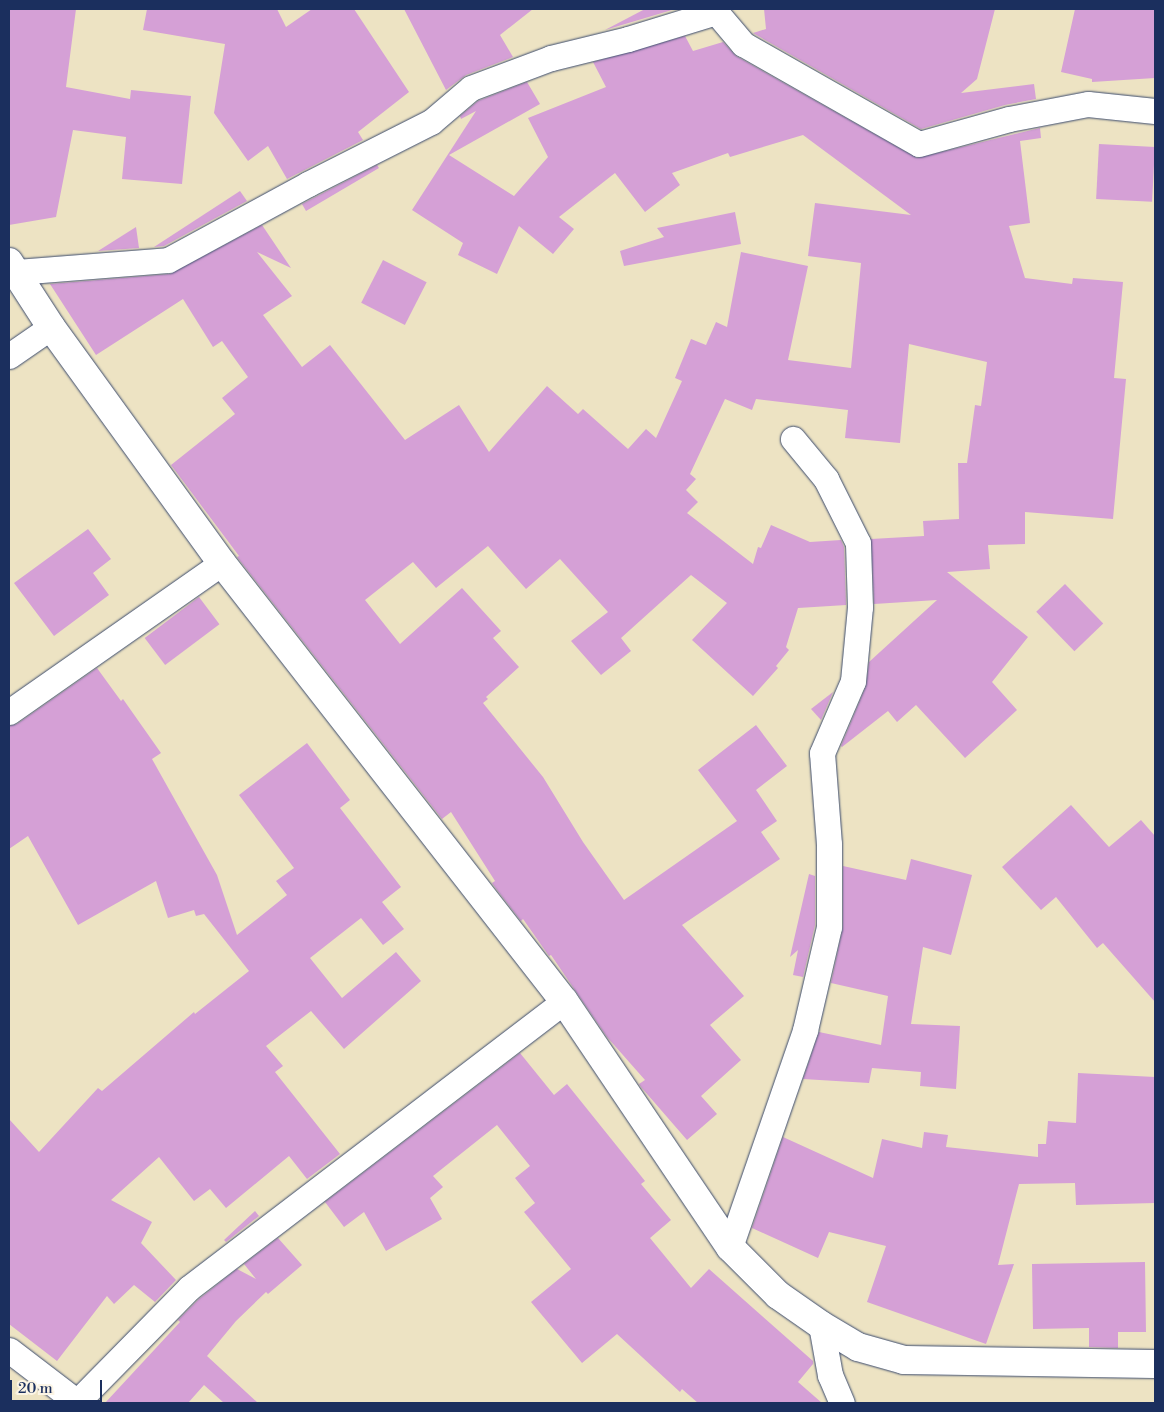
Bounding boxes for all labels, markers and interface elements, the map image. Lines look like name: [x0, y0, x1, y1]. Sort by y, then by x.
scale bar: [12, 1370, 105, 1402]
text: 20 m: [18, 1379, 53, 1398]

